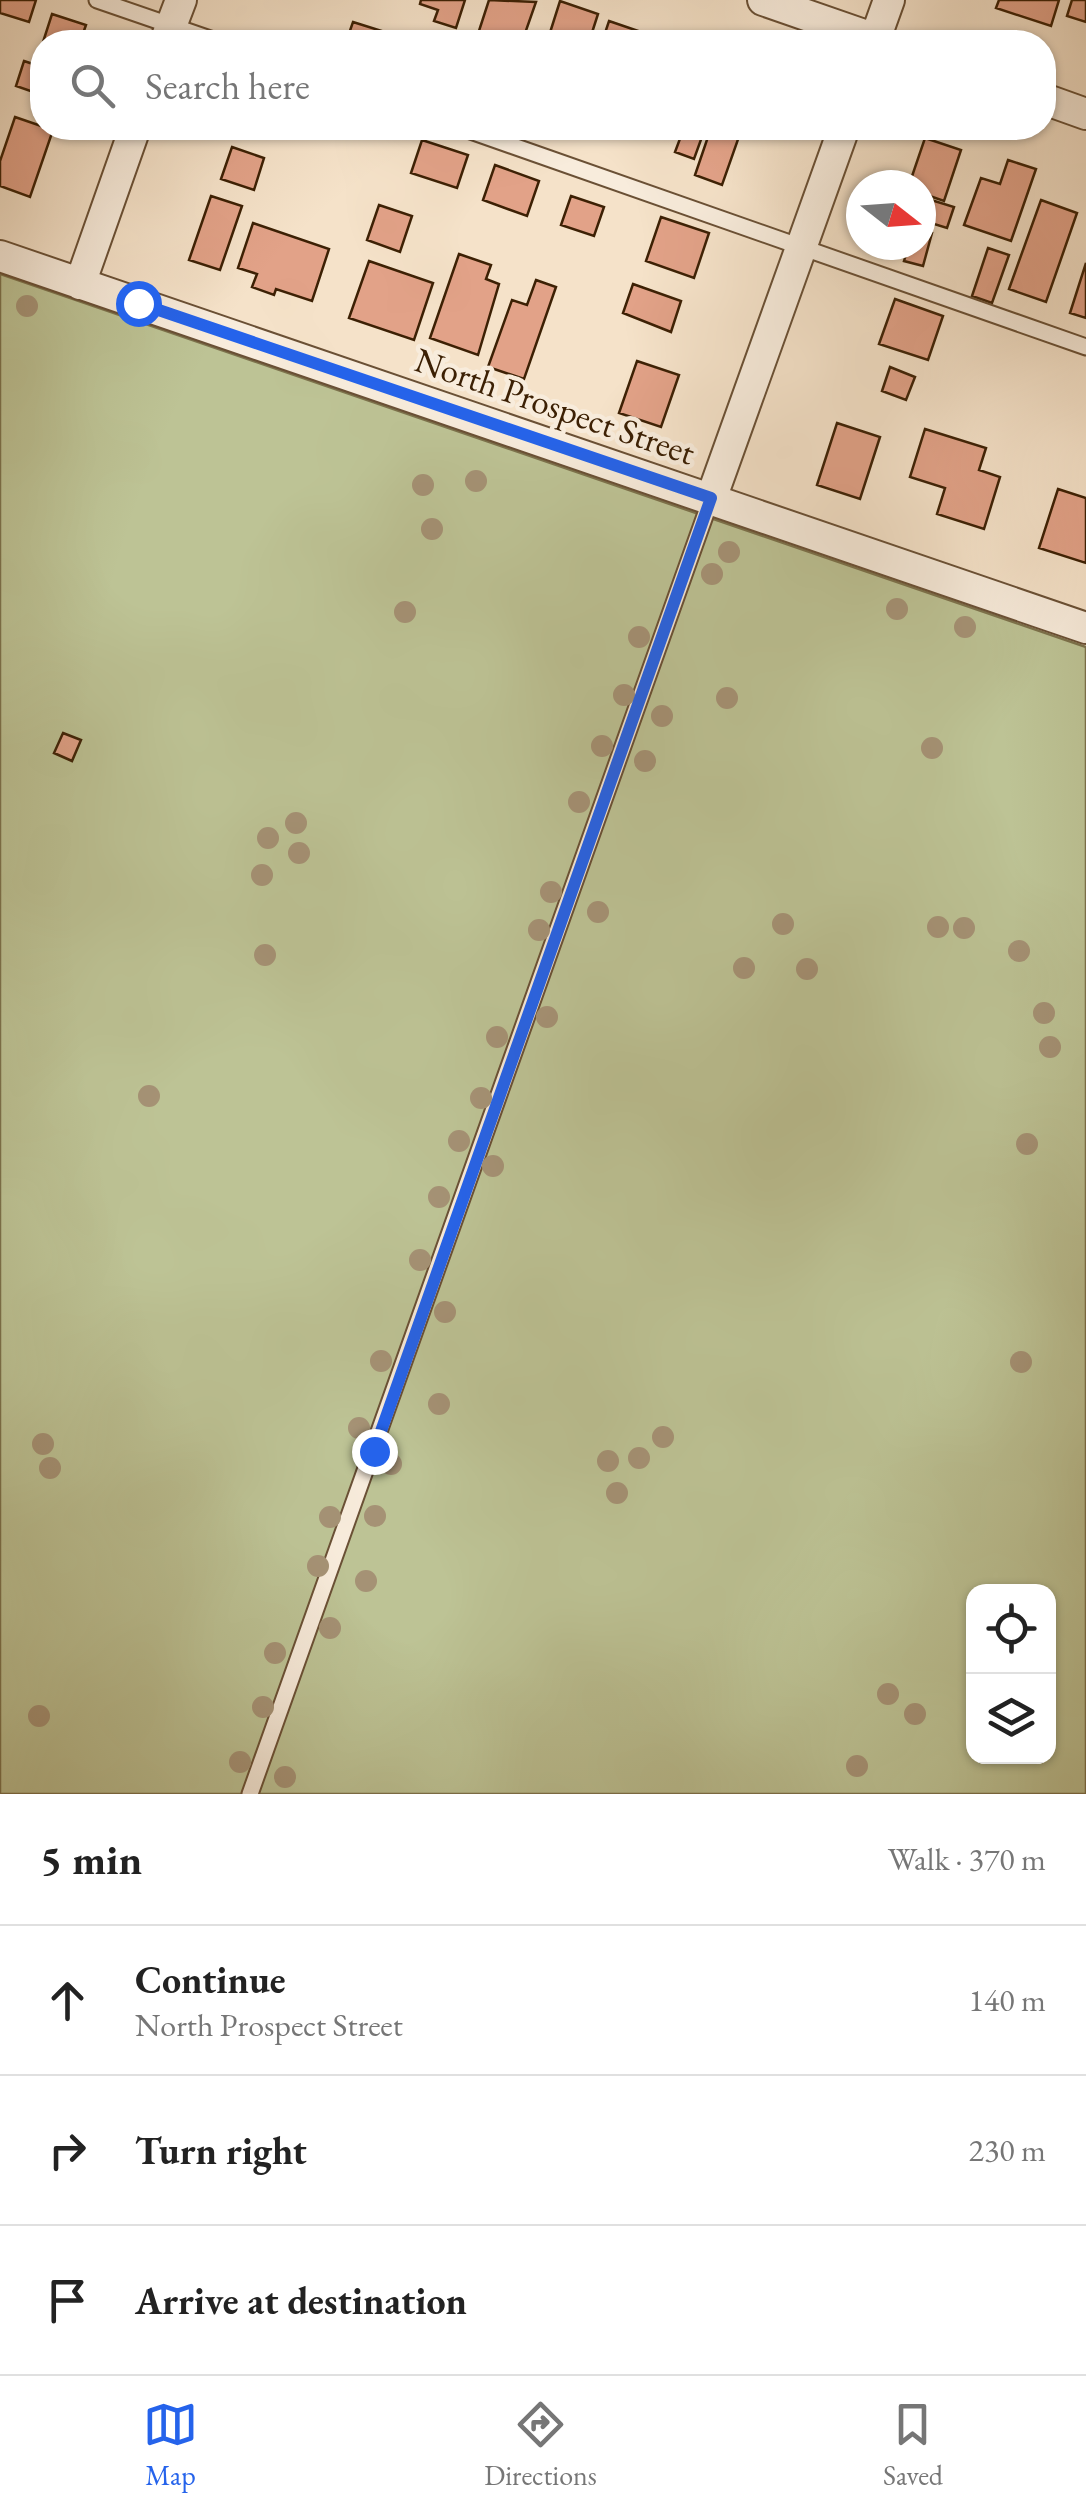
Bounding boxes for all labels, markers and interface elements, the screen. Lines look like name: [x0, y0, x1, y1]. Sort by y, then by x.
search box: [30, 30, 1056, 140]
icon: search: [65, 58, 120, 113]
text: Search here: [145, 61, 310, 110]
north arrow: [846, 170, 936, 260]
route start: [116, 281, 162, 327]
street label: North Prospect Street: [409, 337, 701, 474]
route end: [352, 1429, 398, 1475]
map controls: [966, 1584, 1056, 1764]
button: locate: [966, 1584, 1056, 1674]
button: layers: [966, 1674, 1056, 1764]
text: 5 min: [40, 1832, 142, 1887]
text: Walk · 370 m: [888, 1838, 1046, 1880]
text: Continue: [135, 1955, 286, 2004]
icon: ahead: [40, 1973, 95, 2028]
text: 140 m: [969, 1979, 1046, 2021]
text: North Prospect Street: [135, 2004, 403, 2046]
icon: right: [40, 2123, 95, 2178]
text: Turn right: [135, 2126, 307, 2175]
text: 230 m: [969, 2129, 1046, 2171]
icon: arrive: [40, 2273, 95, 2328]
text: Arrive at destination: [135, 2276, 467, 2325]
tab: Map: [143, 2397, 198, 2493]
tab: Directions: [484, 2397, 597, 2493]
tab: Saved: [883, 2397, 943, 2493]

